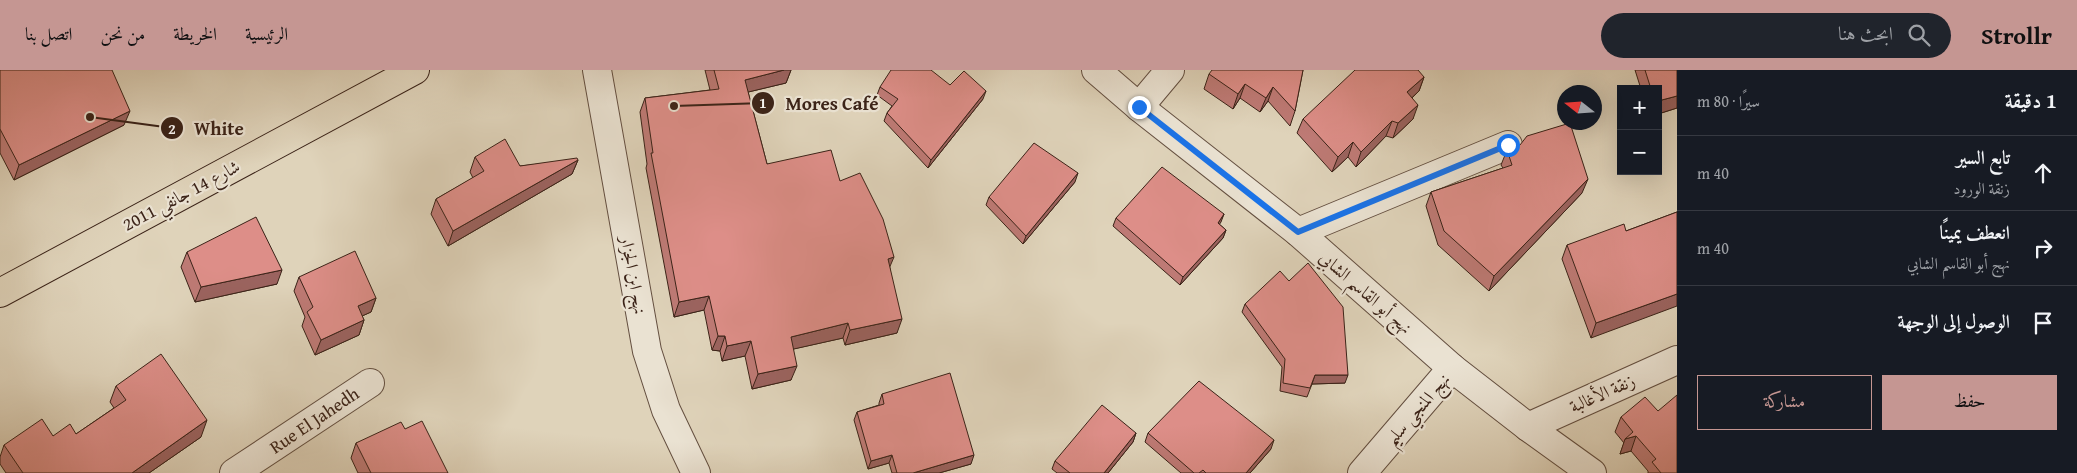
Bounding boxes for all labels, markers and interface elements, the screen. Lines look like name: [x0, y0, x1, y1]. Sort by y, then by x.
search box: [1601, 13, 1951, 58]
text: Strollr: [1981, 18, 2052, 53]
text: ابحث هنا: [1838, 19, 1893, 47]
text: اتصل بنا: [25, 20, 72, 47]
text: من نحن: [100, 20, 145, 47]
text: الخريطة: [173, 20, 217, 47]
text: الرئيسية: [245, 20, 288, 47]
icon: search: [1905, 21, 1933, 49]
north arrow: [1557, 85, 1602, 130]
map controls: [1617, 85, 1662, 175]
button: +: [1617, 85, 1662, 130]
text: 1 دقيقة: [2005, 85, 2057, 116]
callout: Mores Café: [751, 86, 889, 120]
text: Mores Café: [785, 89, 879, 117]
text: سيرًا · 80 m: [1697, 89, 1760, 113]
text: 1: [759, 92, 767, 113]
route end: [1128, 96, 1151, 119]
callout: White: [159, 111, 254, 145]
text: White: [194, 114, 244, 142]
text: 2: [168, 118, 176, 139]
button: −: [1617, 130, 1662, 175]
route start: [1497, 134, 1520, 157]
text: تابع السير: [1956, 143, 2010, 171]
street label: شارع 14 جانفي 2011: [117, 153, 247, 242]
icon: ahead: [2029, 159, 2057, 187]
text: 40 m: [1697, 161, 1729, 185]
text: زنقة الورود: [1953, 176, 2010, 200]
text: انعطف يمينًا: [1940, 218, 2010, 246]
street label: نهج ابن الجزار: [611, 232, 654, 317]
icon: right: [2029, 234, 2057, 262]
text: 40 m: [1697, 236, 1729, 260]
street label: نهج أبو القاسم الشابي: [1310, 244, 1419, 344]
text: نهج أبو القاسم الشابي: [1907, 251, 2010, 275]
text: الوصول إلى الوجهة: [1898, 307, 2010, 335]
icon: arrive: [2029, 309, 2057, 337]
street label: نهج المنجي سليم: [1378, 367, 1460, 455]
street label: زنقة الأغالبة: [1565, 367, 1639, 419]
button: مشاركة: [1697, 375, 1872, 430]
button: حفظ: [1882, 375, 2057, 430]
street label: Rue El Jahedh: [264, 380, 364, 460]

